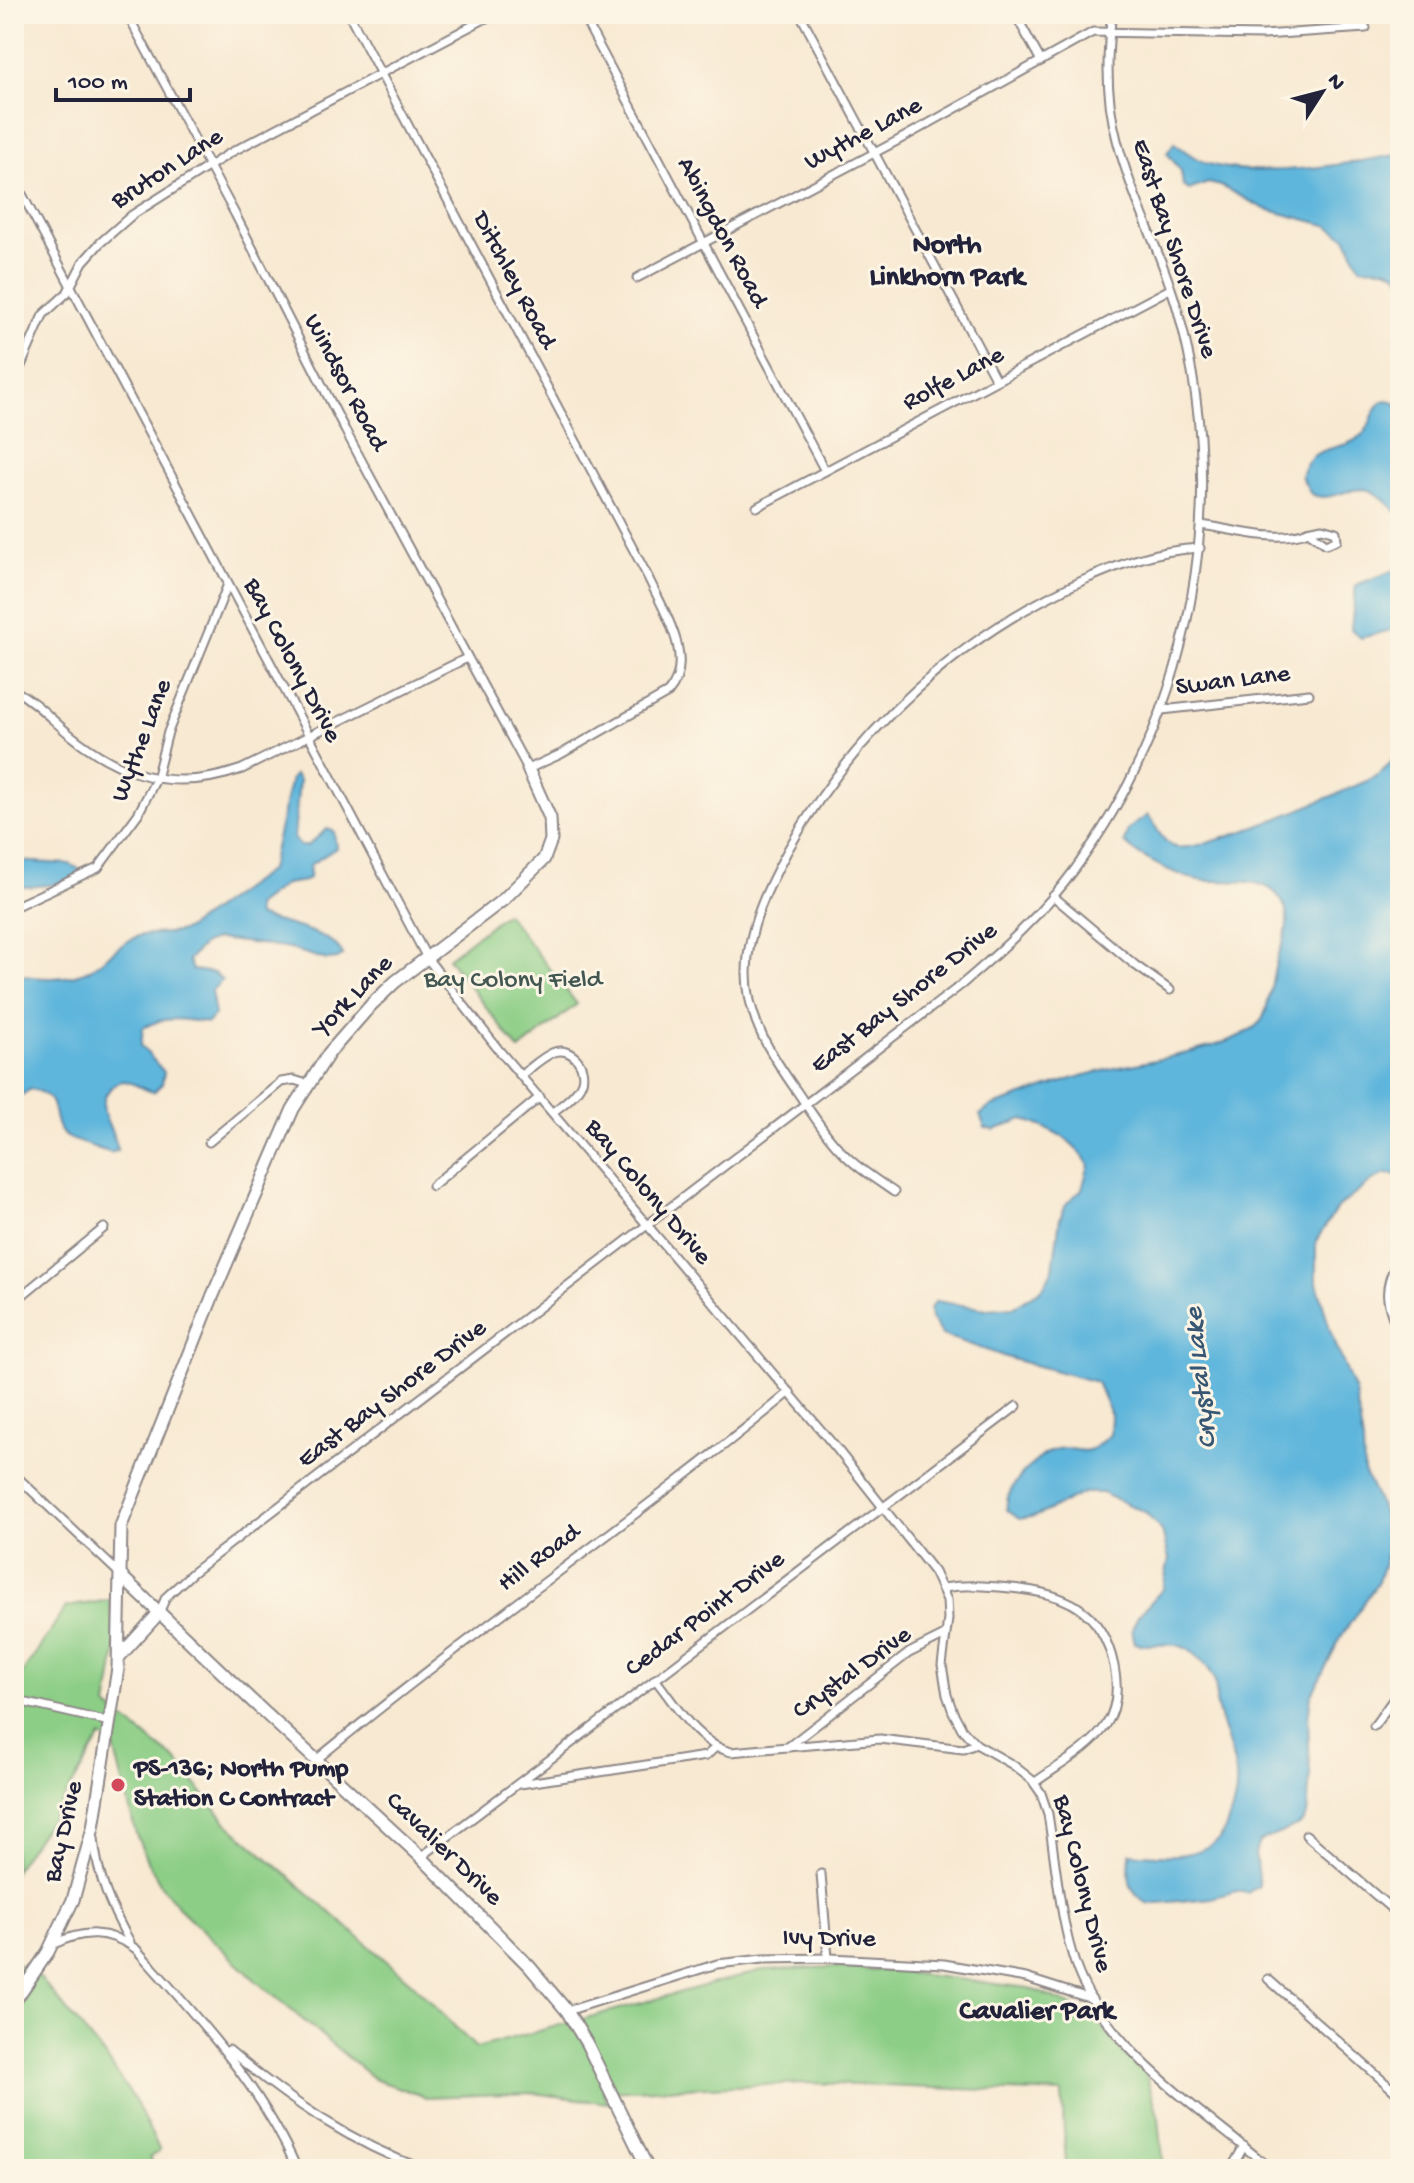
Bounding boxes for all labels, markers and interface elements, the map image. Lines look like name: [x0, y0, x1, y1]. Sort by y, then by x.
scale bar: [56, 52, 190, 102]
north arrow: [1282, 52, 1362, 132]
text: 100 m: [67, 69, 128, 98]
text: N: [1320, 69, 1350, 96]
street label: Wythe Lane: [800, 91, 929, 179]
street label: Bruton Lane: [105, 122, 230, 218]
street label: East Bay Shore Drive: [1123, 135, 1223, 363]
street label: Abingdon Road: [668, 152, 774, 315]
street label: Ditchley Road: [463, 205, 563, 356]
district label: North Linkhorn Park: [870, 230, 1028, 295]
street label: Windsor Road: [295, 309, 394, 458]
street label: Rolfe Lane: [898, 340, 1010, 420]
street label: Bay Colony Drive: [234, 573, 348, 749]
street label: Swan Lane: [1174, 660, 1292, 704]
street label: Wythe Lane: [105, 675, 181, 807]
street label: East Bay Shore Drive: [805, 916, 1005, 1082]
street label: York Lane: [306, 949, 401, 1046]
park label: Bay Colony Field: [423, 966, 604, 997]
street label: Bay Colony Drive: [576, 1113, 718, 1273]
water label: Crystal Lake: [1178, 1304, 1226, 1450]
street label: East Bay Shore Drive: [292, 1313, 494, 1476]
street label: Hill Road: [493, 1517, 589, 1600]
street label: Cedar Point Drive: [620, 1545, 792, 1685]
street label: Crystal Drive: [788, 1620, 919, 1727]
place label: PS-136; North Pump Station C Contract: [132, 1755, 348, 1816]
marker: PS-136; North Pump Station C Contract: [109, 1776, 127, 1794]
street label: Bay Drive: [38, 1778, 92, 1887]
street label: Cavalier Drive: [378, 1786, 509, 1914]
street label: Bay Colony Drive: [1044, 1791, 1118, 1976]
street label: Ivy Drive: [782, 1924, 877, 1956]
district label: Cavalier Park: [959, 1996, 1118, 2029]

